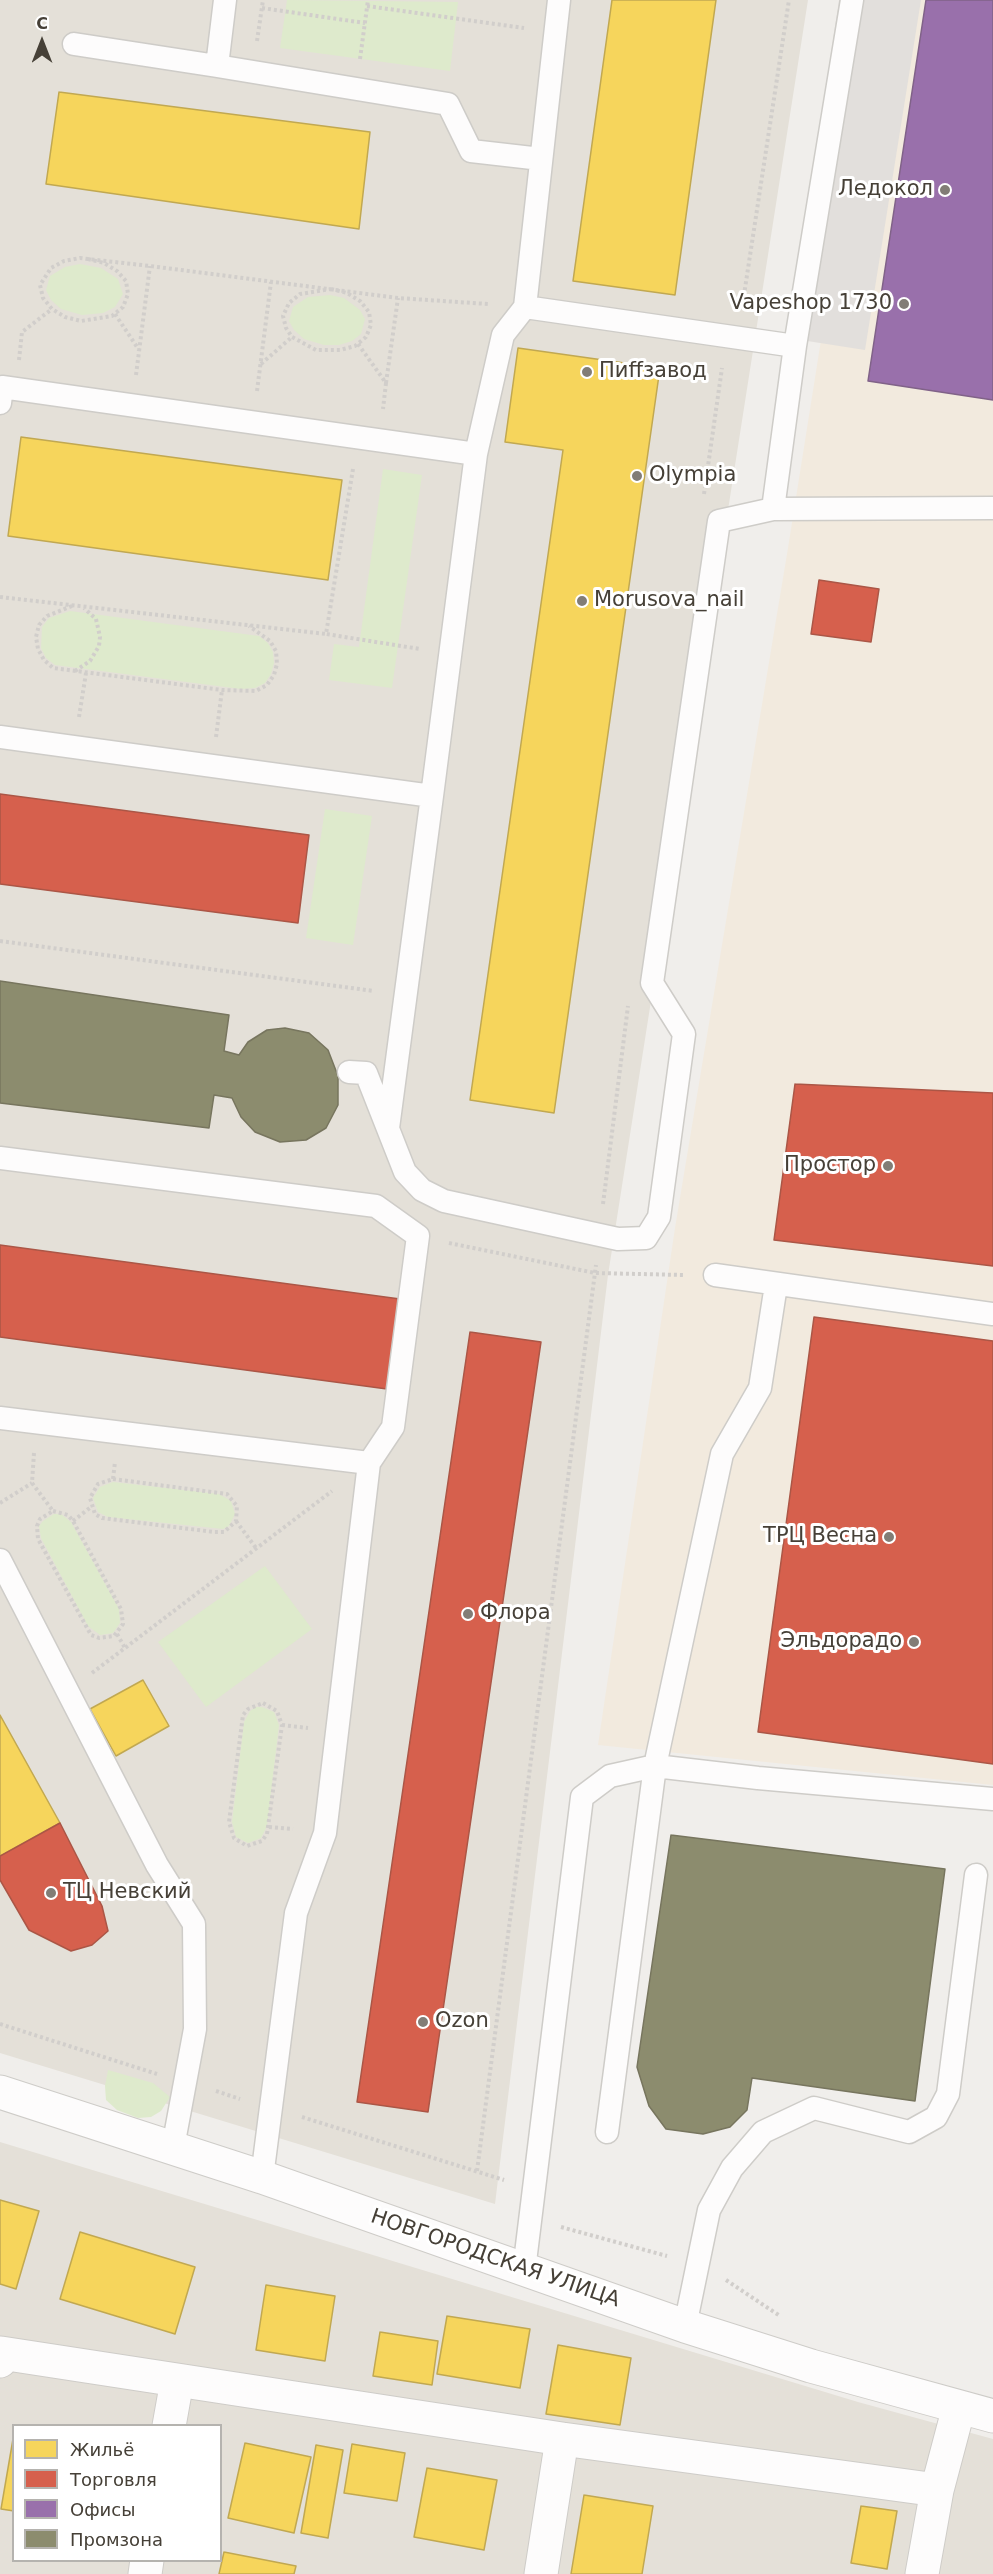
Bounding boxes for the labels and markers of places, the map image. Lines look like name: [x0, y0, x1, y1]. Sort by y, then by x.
place label: Ледокол: [838, 177, 933, 203]
marker: Ледокол: [938, 183, 952, 197]
place label: Vapeshop 1730: [730, 291, 892, 317]
marker: Vapeshop 1730: [897, 297, 911, 311]
place label: Пиffзавод: [599, 359, 707, 385]
marker: Пиffзавод: [580, 365, 594, 379]
place label: Olympia: [649, 463, 736, 489]
marker: Olympia: [630, 469, 644, 483]
place label: Morusova_nail: [594, 588, 744, 614]
marker: Morusova_nail: [575, 594, 589, 608]
place label: Простор: [784, 1153, 876, 1179]
marker: Простор: [881, 1159, 895, 1173]
place label: ТРЦ Весна: [763, 1524, 877, 1550]
marker: ТРЦ Весна: [882, 1530, 896, 1544]
place label: Флора: [480, 1601, 551, 1627]
marker: Флора: [461, 1607, 475, 1621]
place label: Эльдорадо: [781, 1629, 902, 1655]
marker: Эльдорадо: [907, 1635, 921, 1649]
place label: ТЦ Невский: [63, 1880, 191, 1906]
marker: ТЦ Невский: [44, 1886, 58, 1900]
place label: Ozon: [435, 2009, 489, 2035]
marker: Ozon: [416, 2015, 430, 2029]

